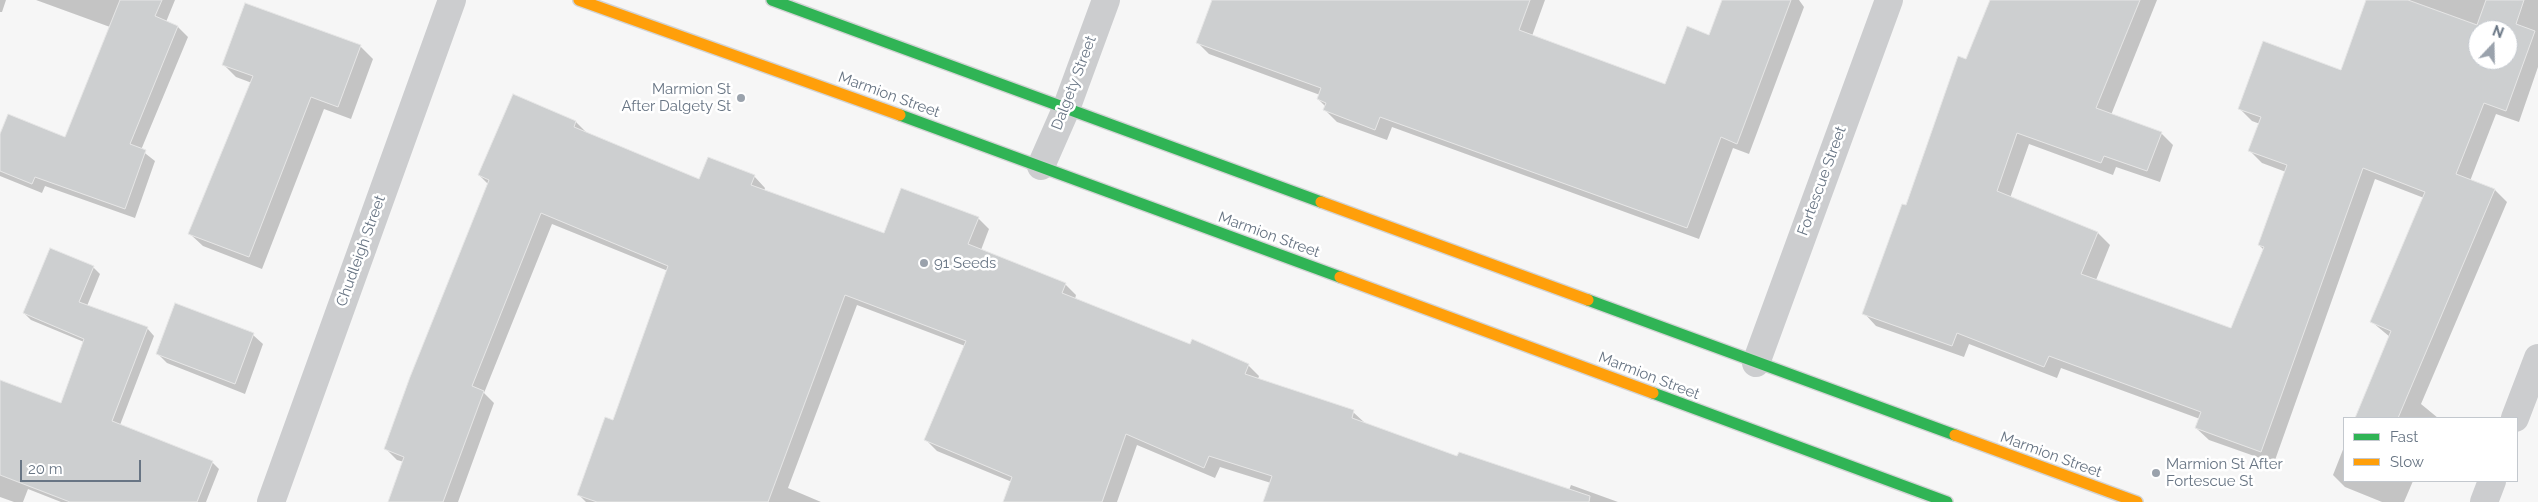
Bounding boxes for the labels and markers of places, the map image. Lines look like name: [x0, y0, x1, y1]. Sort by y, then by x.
place label: Marmion St After Dalgety St: [621, 80, 731, 115]
marker: Marmion St After Dalgety St: [735, 92, 747, 104]
place label: 91 Seeds: [934, 254, 996, 272]
marker: 91 Seeds: [918, 257, 930, 269]
place label: Marmion St After Fortescue St: [2166, 455, 2283, 490]
marker: Marmion St After Fortescue St: [2150, 467, 2162, 479]

